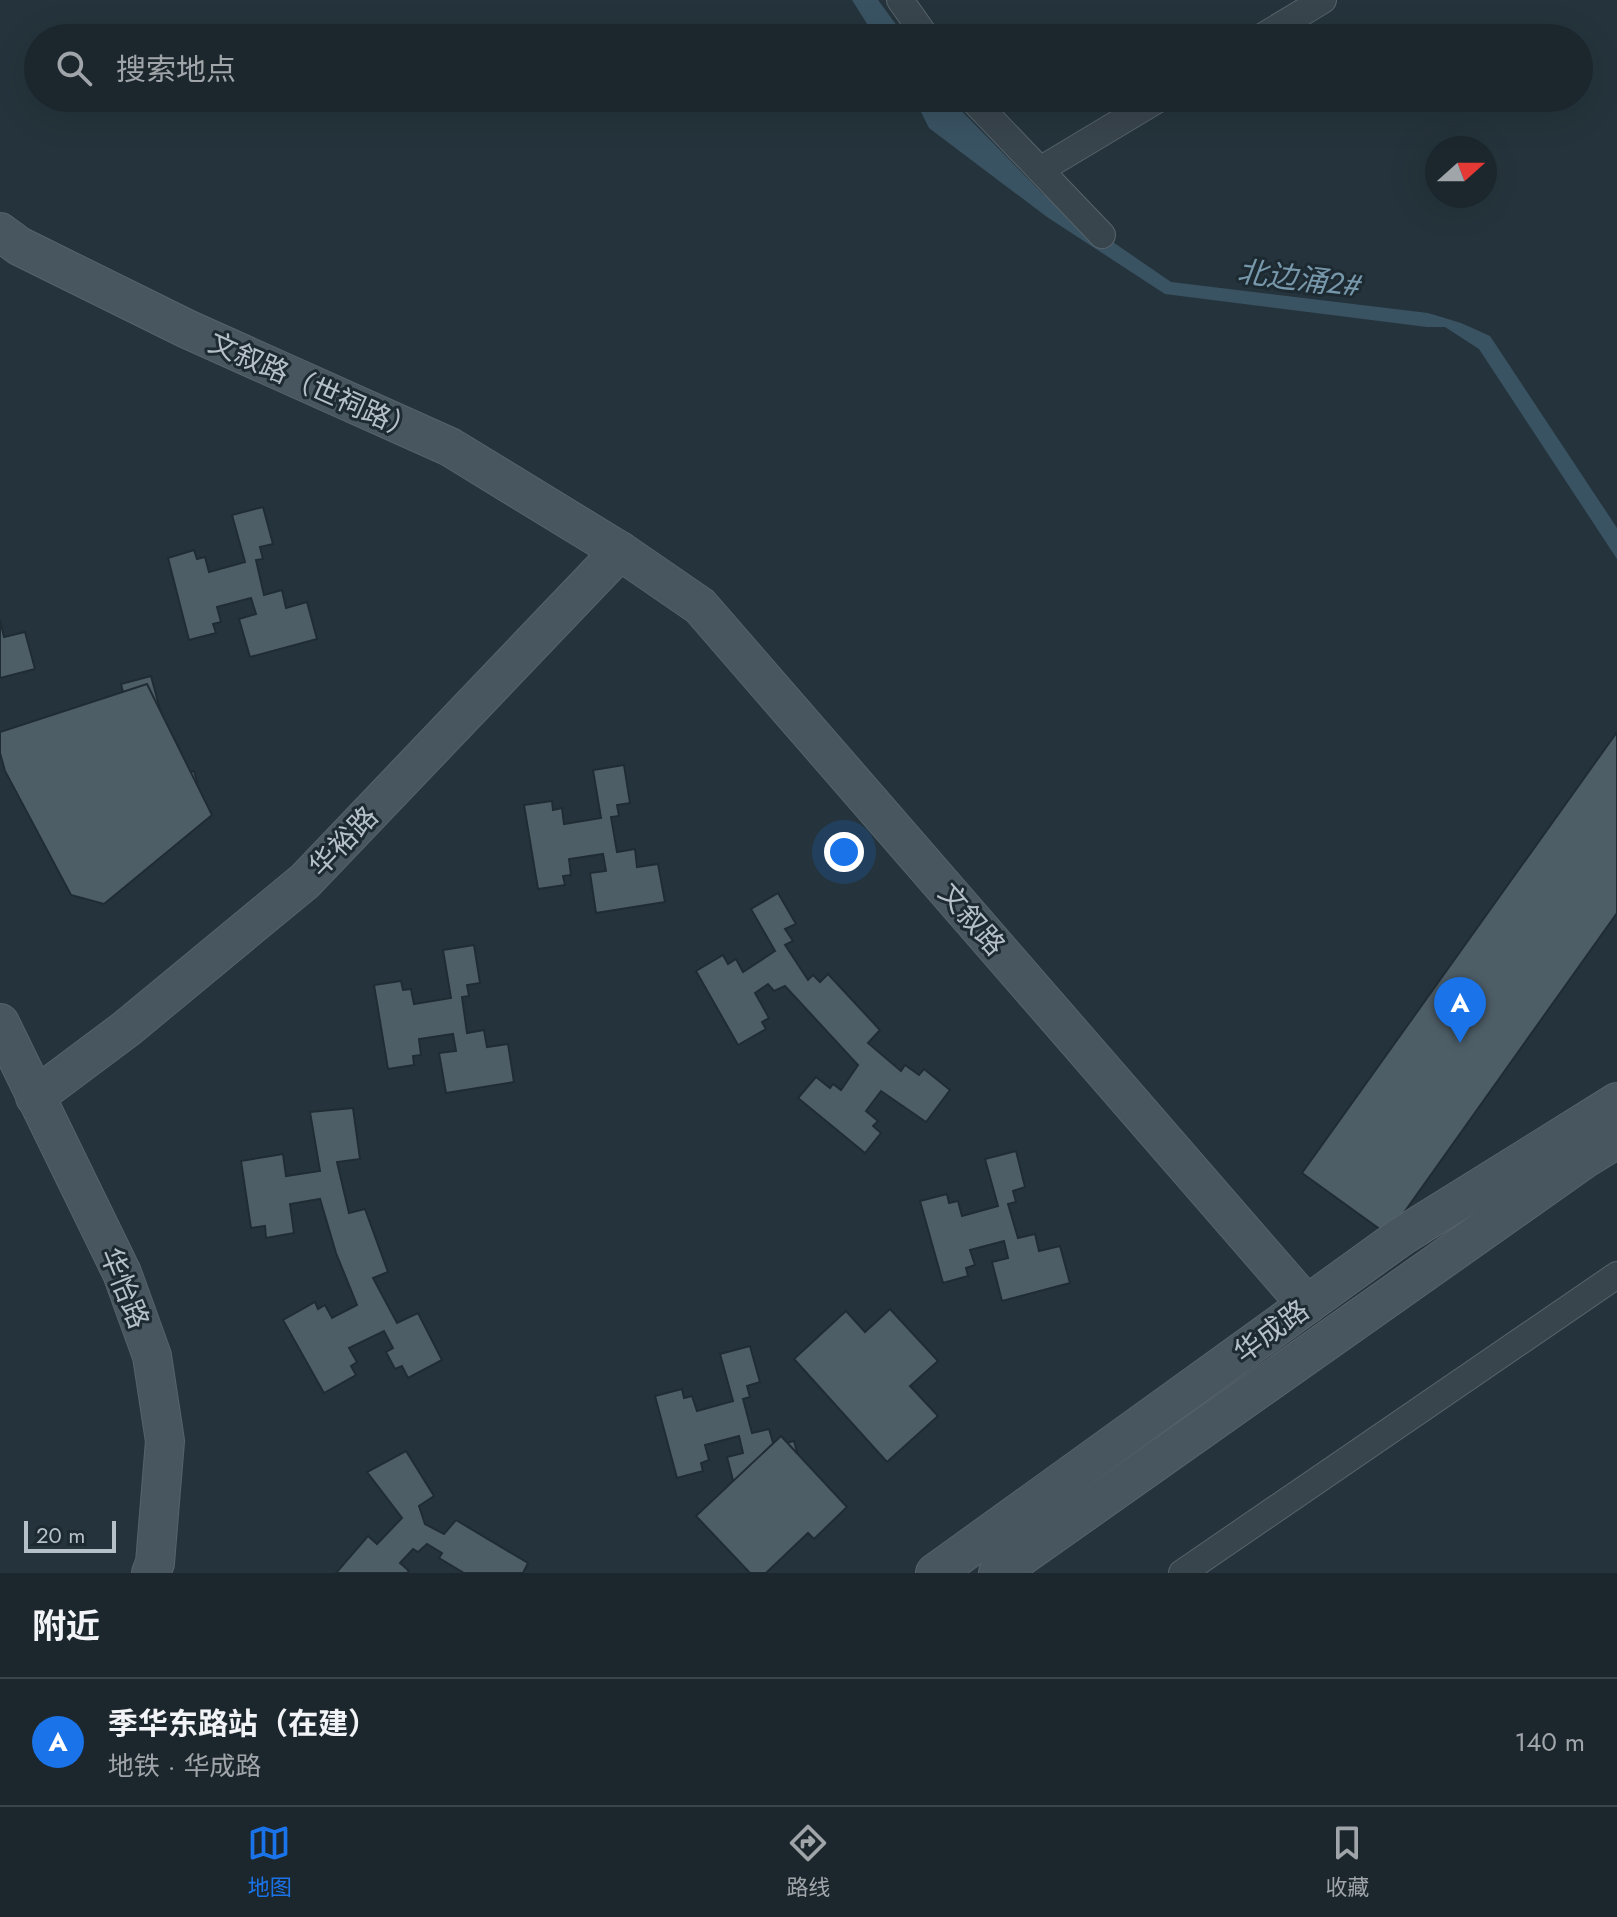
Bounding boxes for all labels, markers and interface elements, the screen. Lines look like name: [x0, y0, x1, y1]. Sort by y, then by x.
search box: [24, 24, 1593, 112]
icon: search: [52, 46, 96, 90]
text: 搜索地点: [116, 48, 236, 91]
north arrow: [1425, 136, 1497, 208]
water label: 北边涌2#: [1235, 250, 1365, 308]
street label: 文叙路（世祠路）: [202, 322, 423, 451]
street label: 华裕路: [299, 797, 387, 886]
your location: [824, 832, 864, 872]
street label: 文叙路: [929, 874, 1015, 964]
pin: A: [1434, 977, 1486, 1043]
street label: 华怡路: [90, 1242, 159, 1335]
street label: 华成路: [1225, 1290, 1317, 1373]
scale bar: [24, 1517, 116, 1553]
text: 20 m: [36, 1519, 85, 1551]
text: 附近: [32, 1602, 100, 1651]
text: 季华东路站（在建）: [108, 1702, 378, 1745]
text: A: [48, 1723, 68, 1761]
text: 140 m: [1514, 1723, 1585, 1761]
text: 地铁 · 华成路: [108, 1747, 261, 1785]
tab: 地图: [247, 1821, 292, 1903]
tab: 路线: [786, 1821, 831, 1903]
tab: 收藏: [1325, 1821, 1370, 1903]

